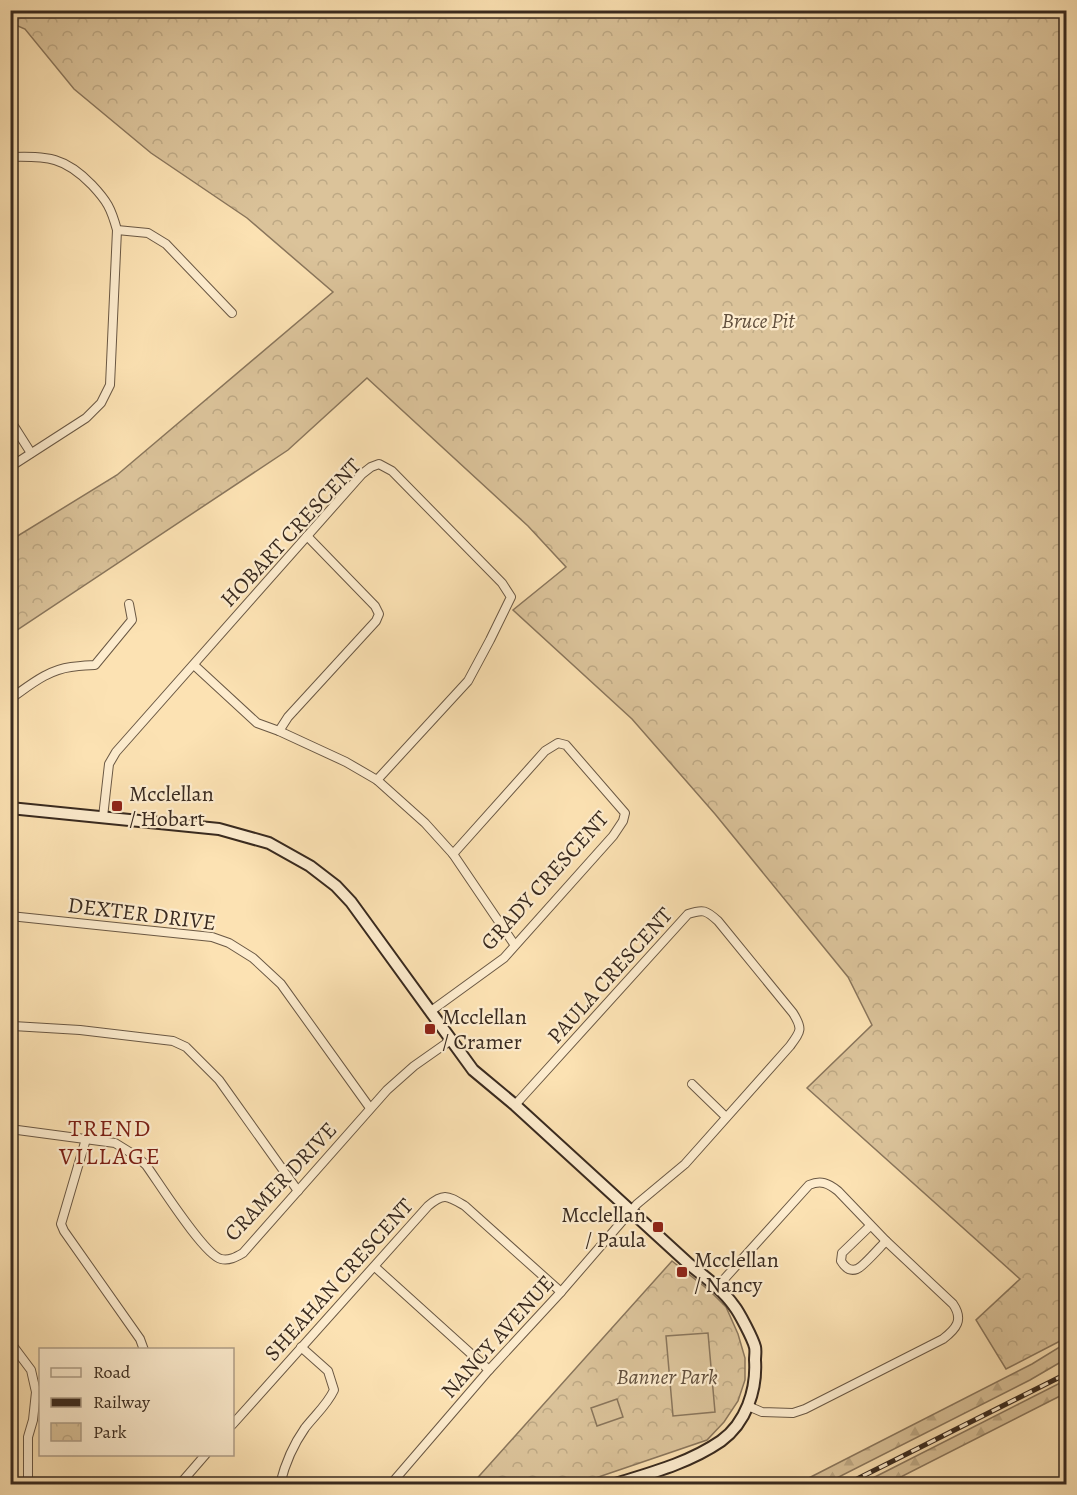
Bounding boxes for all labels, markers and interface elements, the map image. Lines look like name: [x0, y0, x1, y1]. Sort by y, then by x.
park label: Bruce Pit: [721, 306, 795, 336]
street label: HOBART CRESCENT: [214, 452, 368, 614]
place label: Mcclellan / Hobart: [129, 779, 214, 834]
marker: Mcclellan / Hobart: [110, 799, 124, 813]
street label: GRADY CRESCENT: [474, 804, 616, 957]
street label: DEXTER DRIVE: [66, 890, 218, 938]
street label: PAULA CRESCENT: [540, 901, 679, 1050]
place label: Mcclellan / Cramer: [442, 1002, 527, 1057]
marker: Mcclellan / Cramer: [423, 1022, 437, 1036]
district label: TREND VILLAGE: [58, 1112, 161, 1172]
street label: CRAMER DRIVE: [218, 1116, 344, 1248]
street label: SHEAHAN CRESCENT: [257, 1192, 420, 1368]
place label: Mcclellan / Paula: [561, 1200, 647, 1255]
marker: Mcclellan / Paula: [651, 1220, 665, 1234]
place label: Mcclellan / Nancy: [694, 1245, 779, 1300]
marker: Mcclellan / Nancy: [675, 1265, 689, 1279]
street label: NANCY AVENUE: [434, 1269, 561, 1405]
legend: [39, 1348, 234, 1456]
text: Road: [93, 1360, 131, 1384]
park label: Banner Park: [616, 1362, 718, 1392]
text: Railway: [93, 1390, 151, 1414]
text: Park: [93, 1420, 127, 1444]

